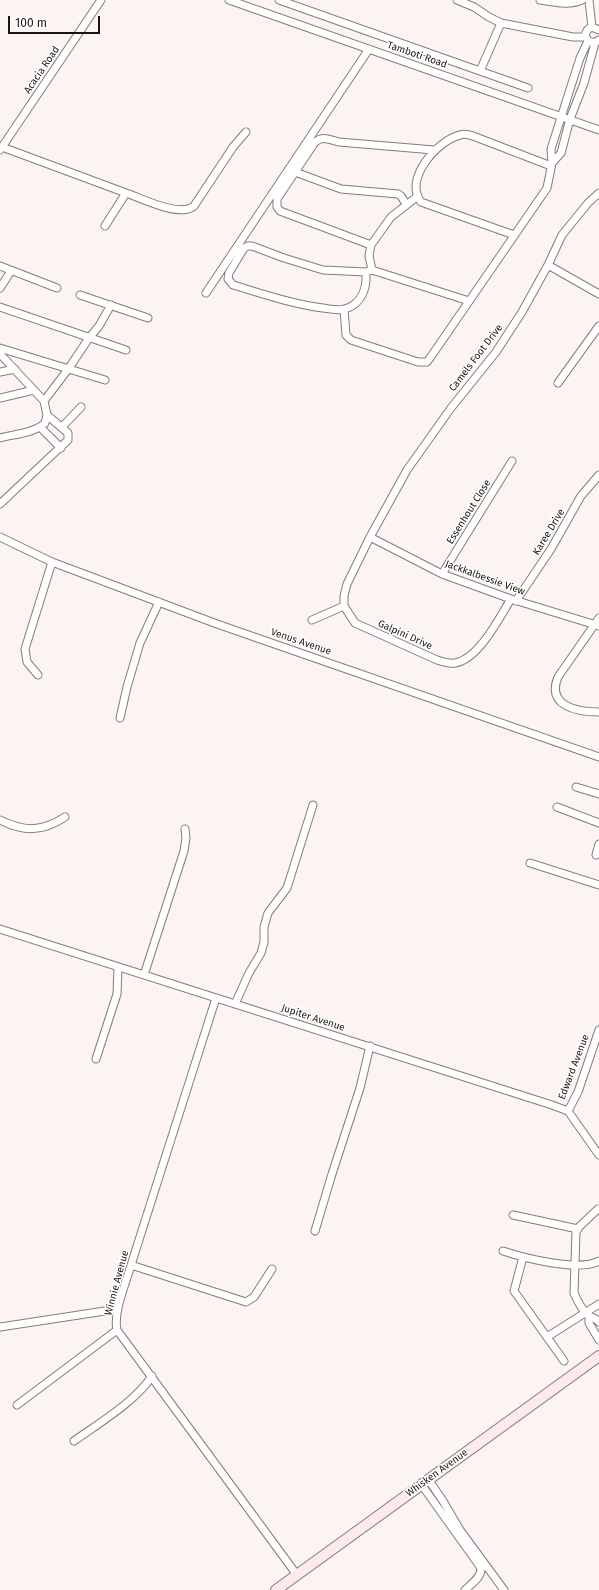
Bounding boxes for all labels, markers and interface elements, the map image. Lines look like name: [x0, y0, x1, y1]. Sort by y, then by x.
scale bar: [10, 8, 102, 34]
text: 100 m: [15, 16, 47, 30]
street label: Tamboti Road: [385, 39, 449, 71]
street label: Acacia Road: [22, 44, 62, 96]
street label: Camels Foot Drive: [447, 322, 505, 394]
street label: Essenhout Close: [444, 477, 494, 547]
street label: Karee Drive: [531, 507, 567, 557]
street label: Jackkalbessie View: [443, 558, 527, 598]
street label: Galpini Drive: [376, 618, 434, 652]
street label: Venus Avenue: [269, 626, 333, 658]
street label: Jupiter Avenue: [280, 1002, 346, 1034]
street label: Edward Avenue: [556, 1033, 592, 1101]
street label: Winnie Avenue: [103, 1249, 131, 1317]
street label: Whisken Avenue: [404, 1446, 470, 1500]

